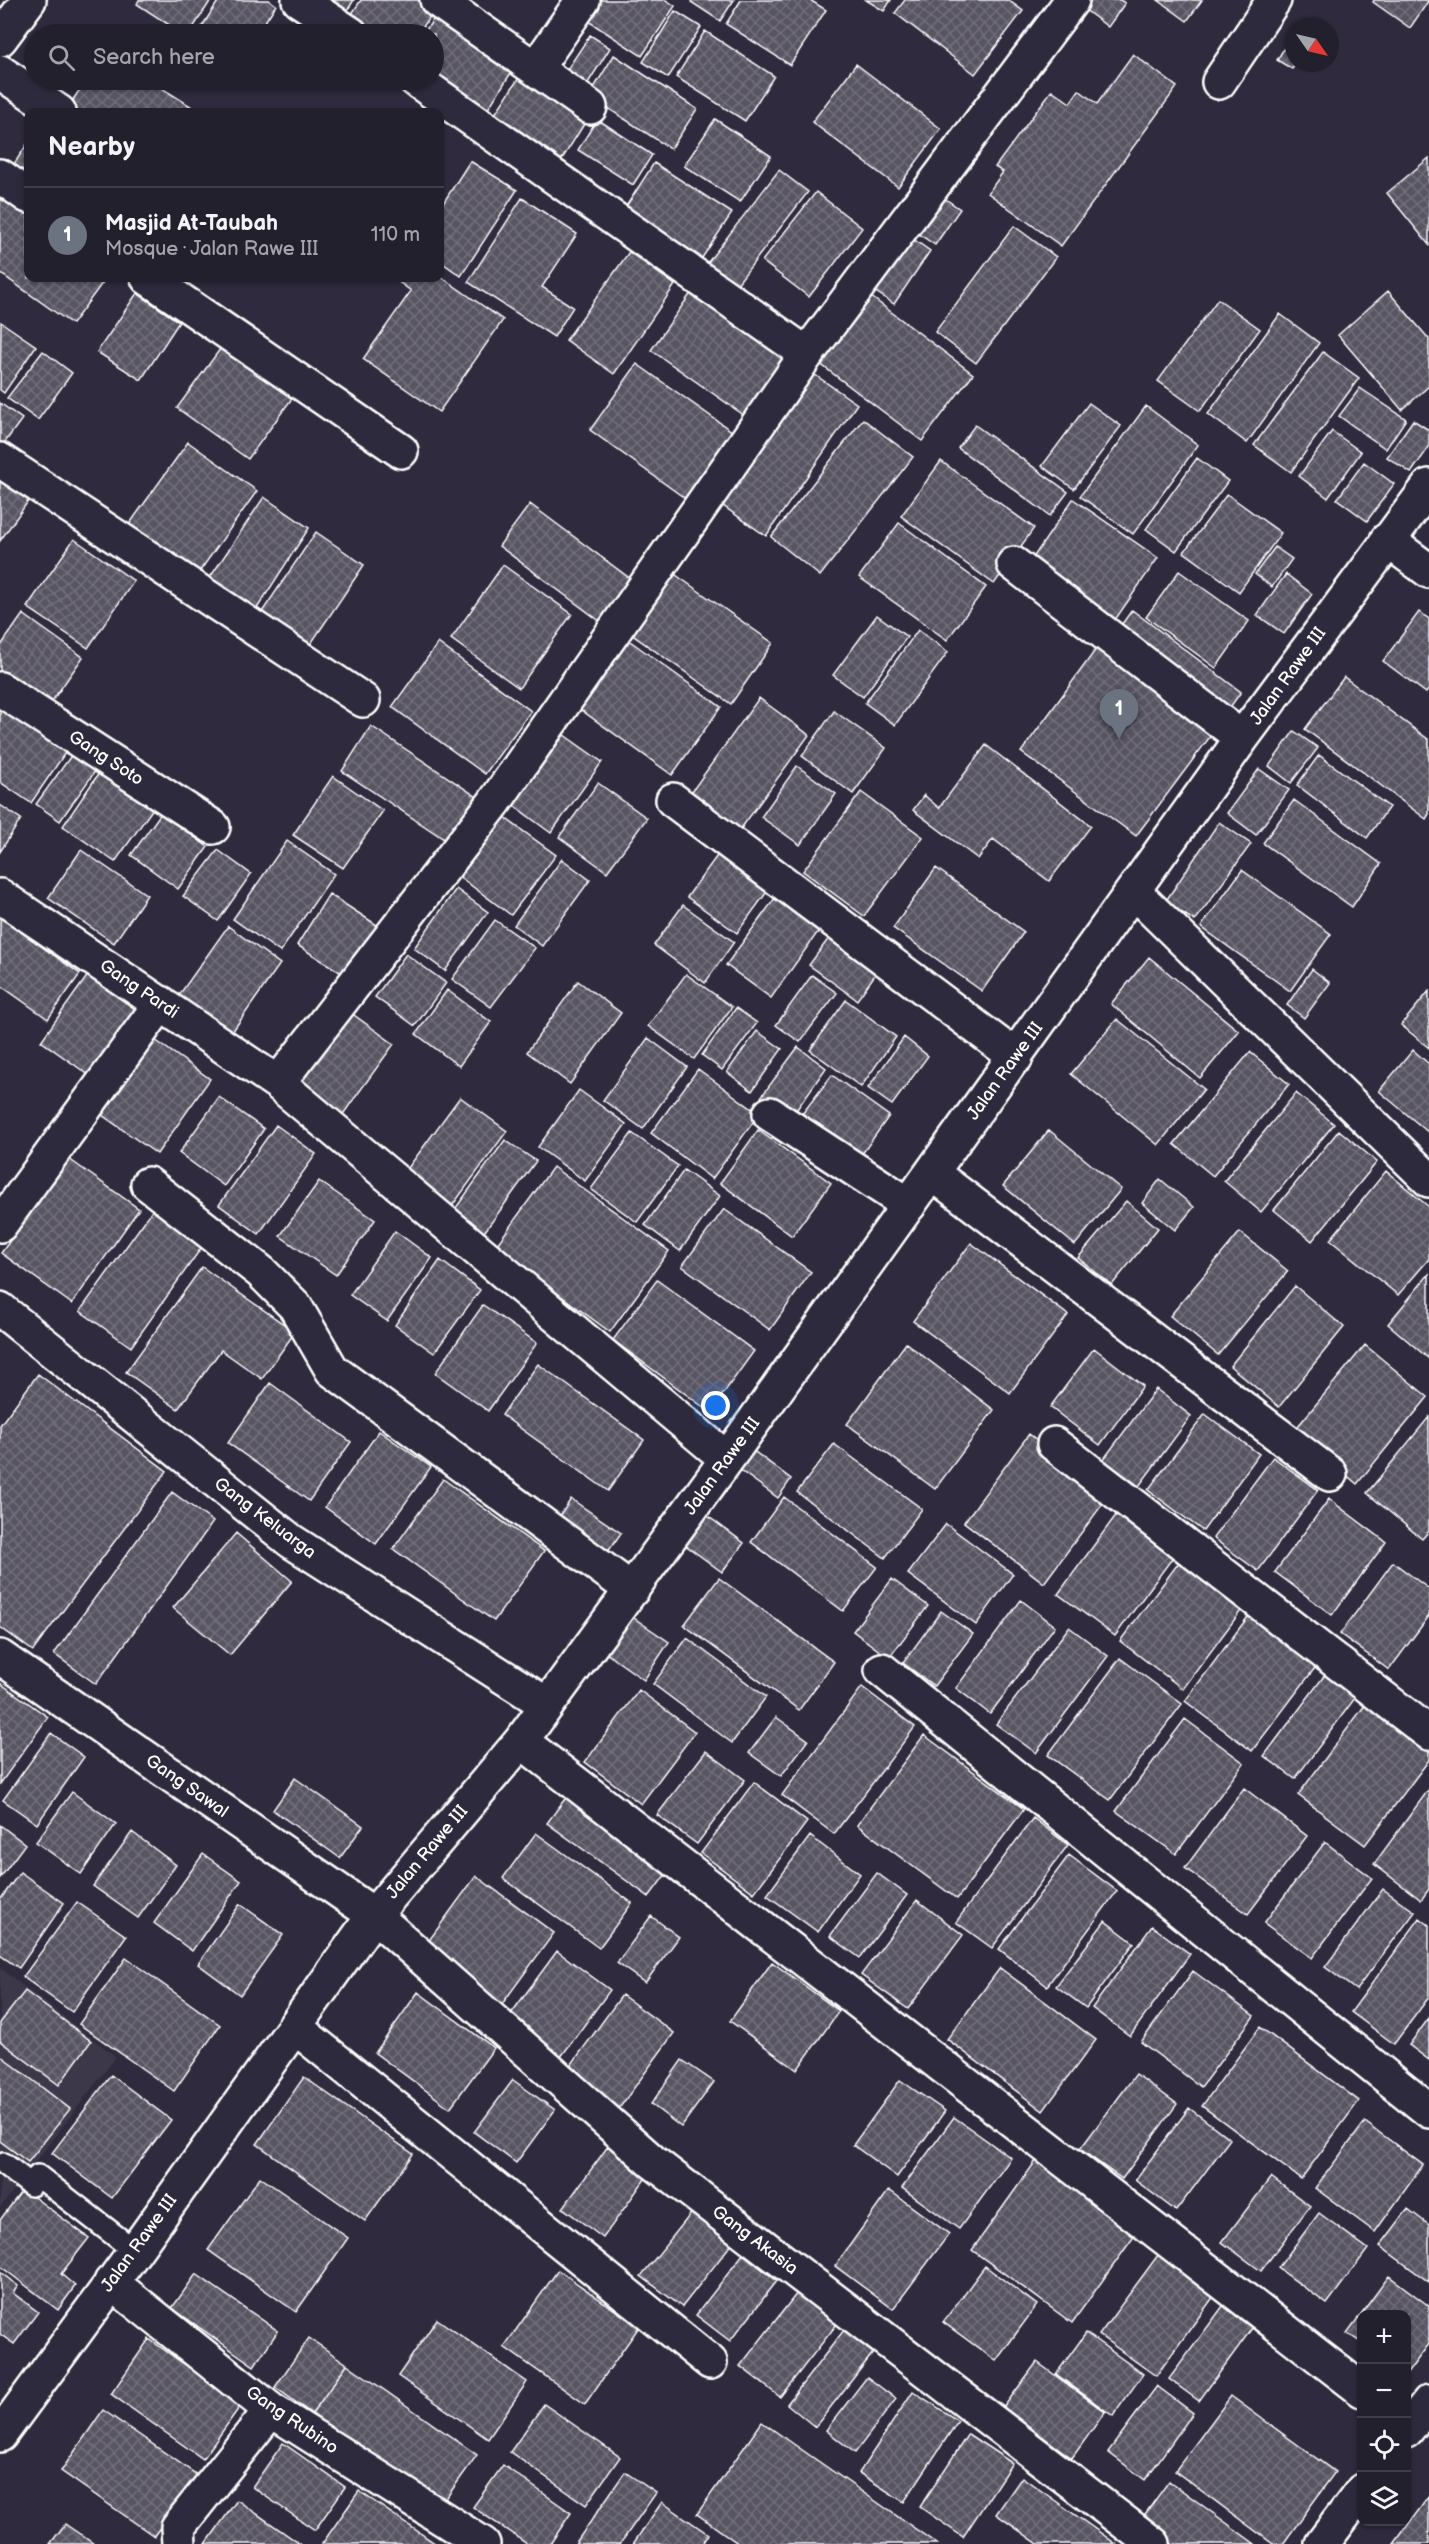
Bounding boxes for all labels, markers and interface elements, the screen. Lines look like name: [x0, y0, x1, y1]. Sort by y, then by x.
north arrow: [1285, 18, 1339, 72]
search box: [24, 24, 444, 90]
icon: search: [45, 41, 78, 74]
text: Search here: [93, 44, 215, 71]
text: Nearby: [48, 132, 135, 163]
text: Masjid At-Taubah: [105, 210, 278, 237]
text: 1: [63, 223, 72, 247]
text: 110 m: [371, 223, 420, 247]
text: Mosque · Jalan Rawe III: [105, 237, 319, 261]
street label: Jalan Rawe III: [1246, 623, 1330, 729]
pin: 1: [1100, 690, 1138, 739]
street label: Gang Soto: [65, 726, 147, 790]
street label: Gang Pardi: [96, 955, 182, 1023]
street label: Jalan Rawe III: [963, 1018, 1047, 1124]
your location: [701, 1391, 730, 1420]
street label: Jalan Rawe III: [680, 1413, 764, 1519]
street label: Gang Keluarga: [210, 1473, 320, 1563]
street label: Gang Sawal: [142, 1750, 232, 1822]
street label: Jalan Rawe III: [382, 1801, 472, 1903]
street label: Jalan Rawe III: [97, 2190, 181, 2296]
street label: Gang Akasia: [708, 2201, 802, 2279]
map controls: [1357, 2310, 1411, 2526]
button: +: [1357, 2310, 1411, 2364]
button: −: [1357, 2364, 1411, 2418]
street label: Gang Rubino: [242, 2381, 342, 2459]
button: locate: [1357, 2418, 1411, 2472]
button: layers: [1357, 2472, 1411, 2526]

